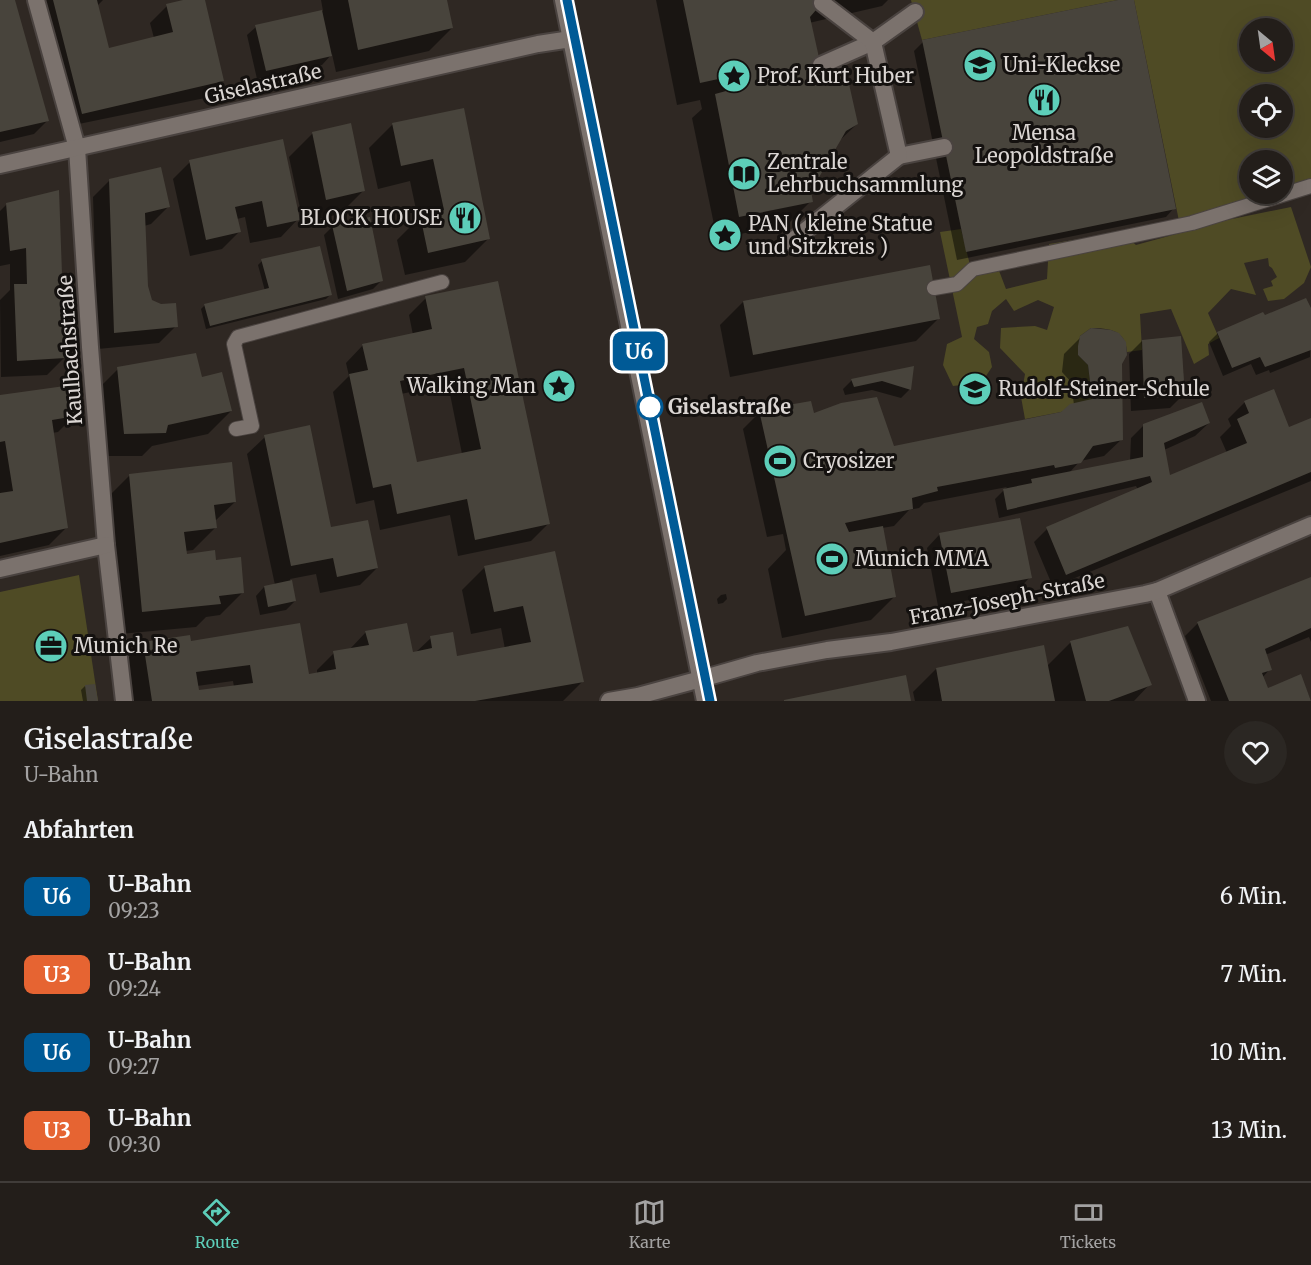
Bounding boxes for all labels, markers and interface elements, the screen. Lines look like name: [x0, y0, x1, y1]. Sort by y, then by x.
north arrow: [1239, 18, 1293, 72]
map controls: [1239, 18, 1293, 204]
school or university icon: Uni-Kleckse: [962, 47, 998, 83]
place label: Uni-Kleckse: [1003, 52, 1120, 77]
street label: Giselastraße: [202, 58, 324, 109]
place icon: Prof. Kurt Huber: [716, 58, 752, 94]
place label: Prof. Kurt Huber: [757, 63, 914, 88]
restaurant icon: Mensa Leopoldstraße: [1026, 82, 1062, 118]
button: locate: [1239, 84, 1293, 138]
place label: Mensa Leopoldstraße: [975, 120, 1113, 168]
place label: Zentrale Lehrbuchsammlung: [767, 149, 963, 197]
button: layers: [1239, 150, 1293, 204]
library icon: Zentrale Lehrbuchsammlung: [726, 156, 762, 192]
restaurant icon: BLOCK HOUSE: [447, 200, 483, 236]
place label: BLOCK HOUSE: [300, 205, 442, 230]
place label: PAN ( kleine Statue und Sitzkreis ): [748, 211, 932, 259]
place icon: PAN ( kleine Statue und Sitzkreis ): [707, 217, 743, 253]
street label: Kaulbachstraße: [52, 274, 87, 426]
line badge: U6: [612, 332, 666, 370]
text: U6: [625, 338, 653, 365]
place icon: Walking Man: [541, 368, 577, 404]
school or university icon: Rudolf-Steiner-Schule: [957, 371, 993, 407]
place label: Walking Man: [406, 373, 536, 398]
place label: Rudolf-Steiner-Schule: [998, 376, 1210, 401]
marker: Giselastraße: [637, 394, 663, 420]
place label: Giselastraße: [668, 394, 791, 419]
sports icon: Cryosizer: [762, 443, 798, 479]
place label: Cryosizer: [803, 448, 895, 473]
sports icon: Munich MMA: [814, 541, 850, 577]
place label: Munich MMA: [855, 546, 990, 571]
street label: Franz-Joseph-Straße: [907, 567, 1107, 630]
office icon: Munich Re: [33, 628, 69, 664]
place label: Munich Re: [74, 633, 177, 658]
text: Giselastraße: [24, 721, 193, 757]
button: heart: [1224, 721, 1287, 784]
text: U-Bahn: [24, 762, 99, 787]
text: Abfahrten: [24, 816, 134, 844]
text: U-Bahn: [108, 870, 191, 898]
text: 6 Min.: [1220, 882, 1287, 910]
text: U6: [43, 883, 71, 910]
text: 09:23: [108, 898, 160, 923]
text: U-Bahn: [108, 948, 191, 976]
text: 7 Min.: [1221, 960, 1287, 988]
text: U3: [43, 961, 71, 988]
text: 09:24: [108, 976, 161, 1001]
text: U-Bahn: [108, 1026, 191, 1054]
text: 10 Min.: [1210, 1038, 1287, 1066]
text: U6: [43, 1039, 71, 1066]
text: 09:27: [108, 1054, 160, 1079]
text: U-Bahn: [108, 1104, 191, 1132]
text: 13 Min.: [1211, 1116, 1287, 1144]
text: U3: [43, 1117, 71, 1144]
text: 09:30: [108, 1132, 161, 1157]
tab: Route: [195, 1196, 239, 1252]
tab: Karte: [629, 1196, 670, 1252]
tab: Tickets: [1060, 1196, 1116, 1252]

